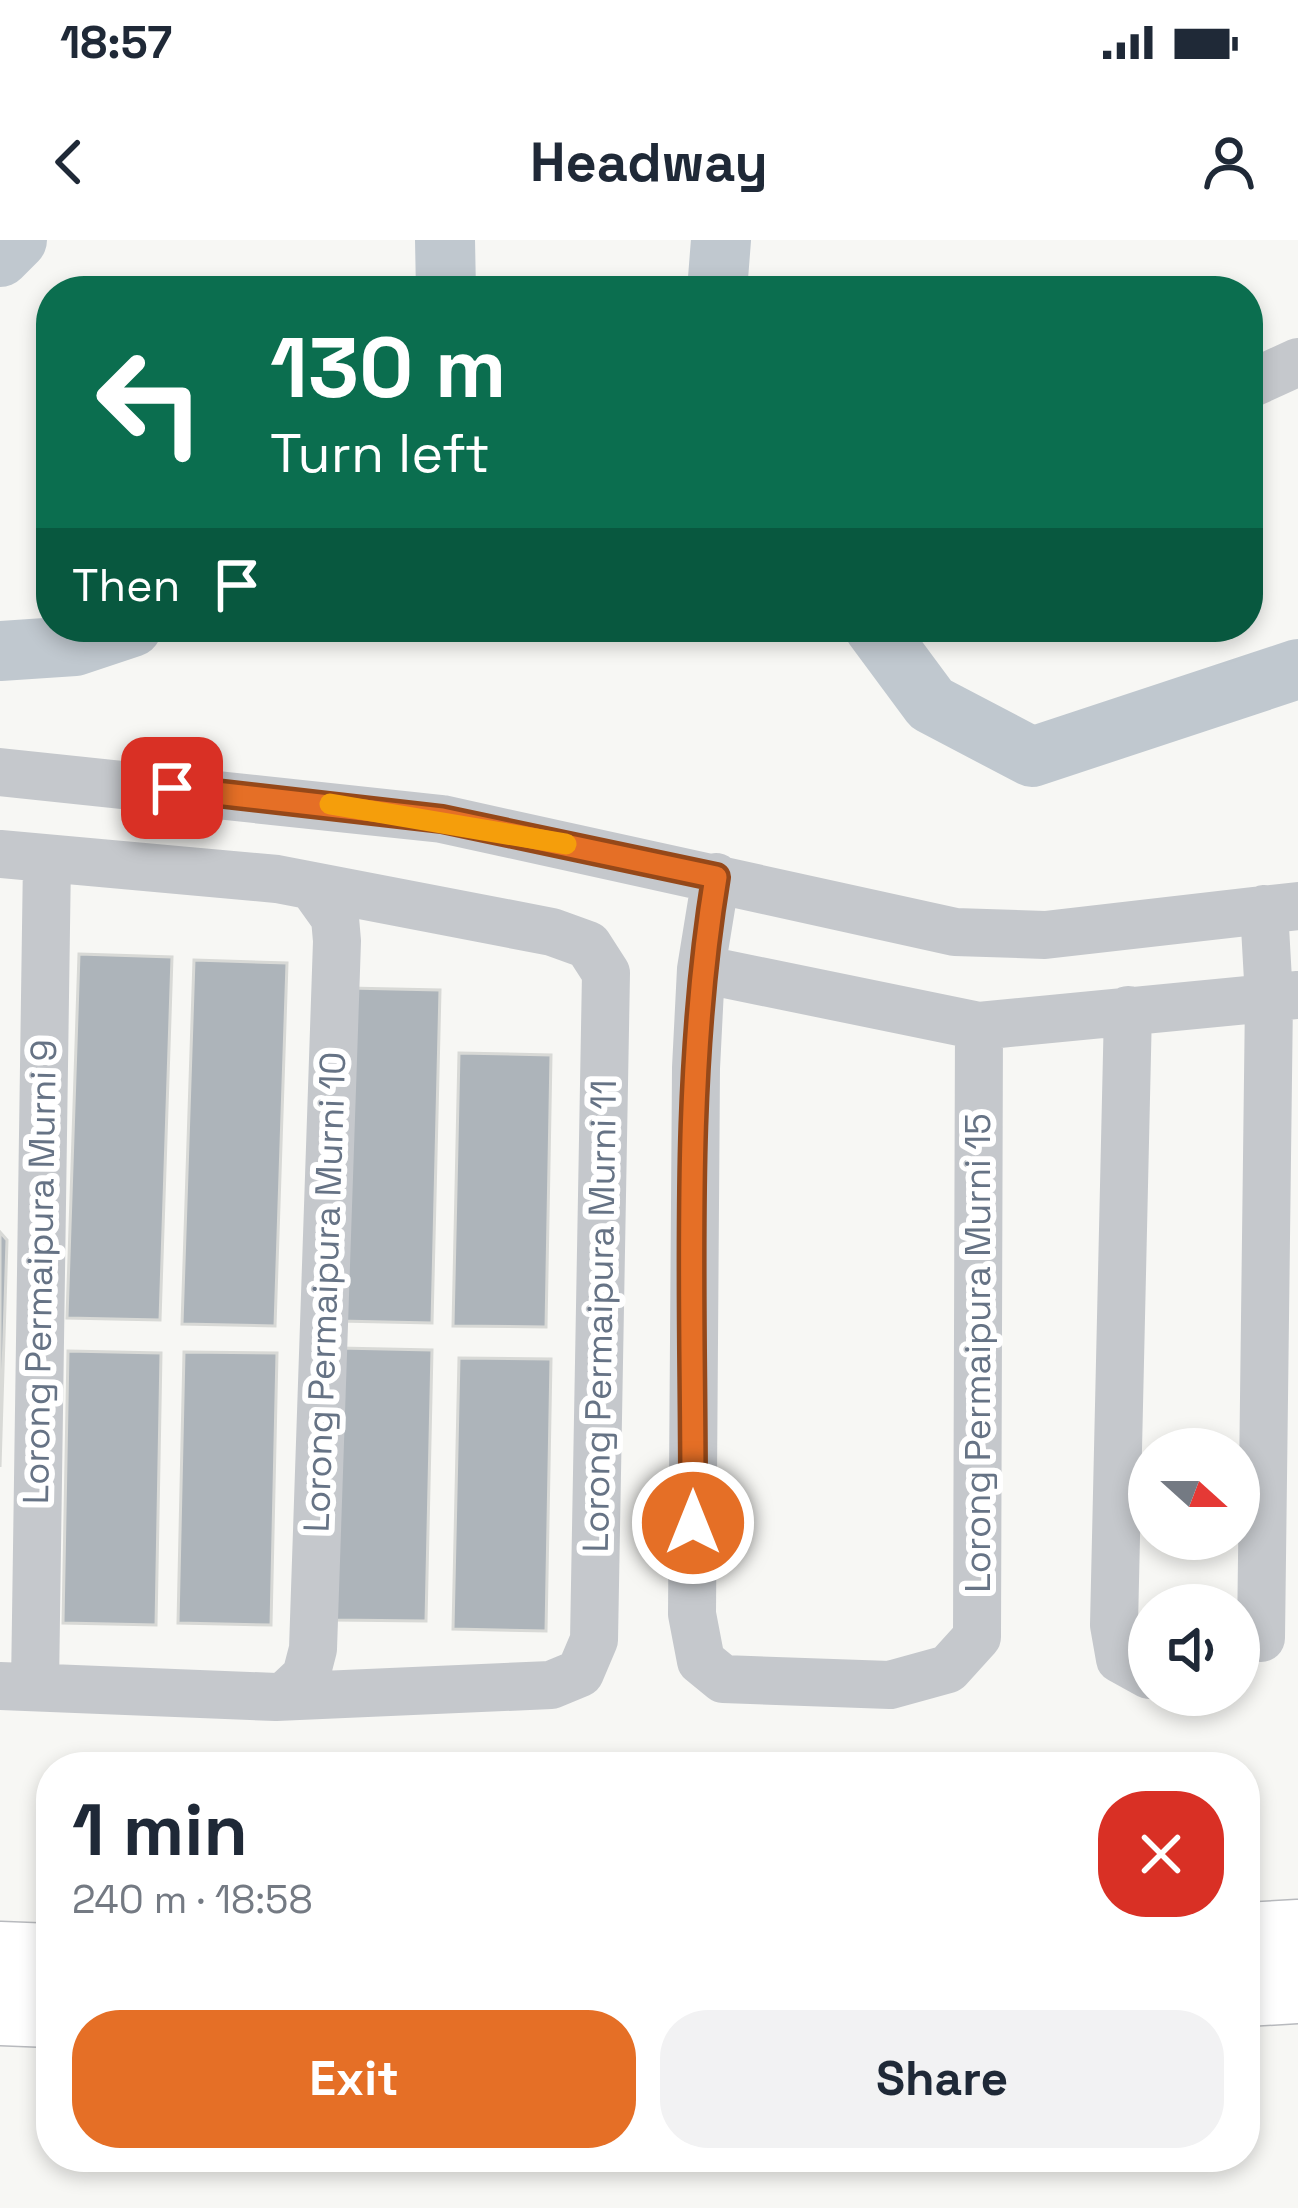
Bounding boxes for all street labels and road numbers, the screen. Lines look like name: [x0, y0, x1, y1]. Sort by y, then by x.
street label: Lorong Permaipura Murni 9: [13, 1039, 67, 1505]
street label: Lorong Permaipura Murni 10: [294, 1051, 356, 1533]
street label: Lorong Permaipura Murni 11: [573, 1079, 627, 1553]
street label: Lorong Permaipura Murni 15: [955, 1113, 1001, 1593]

